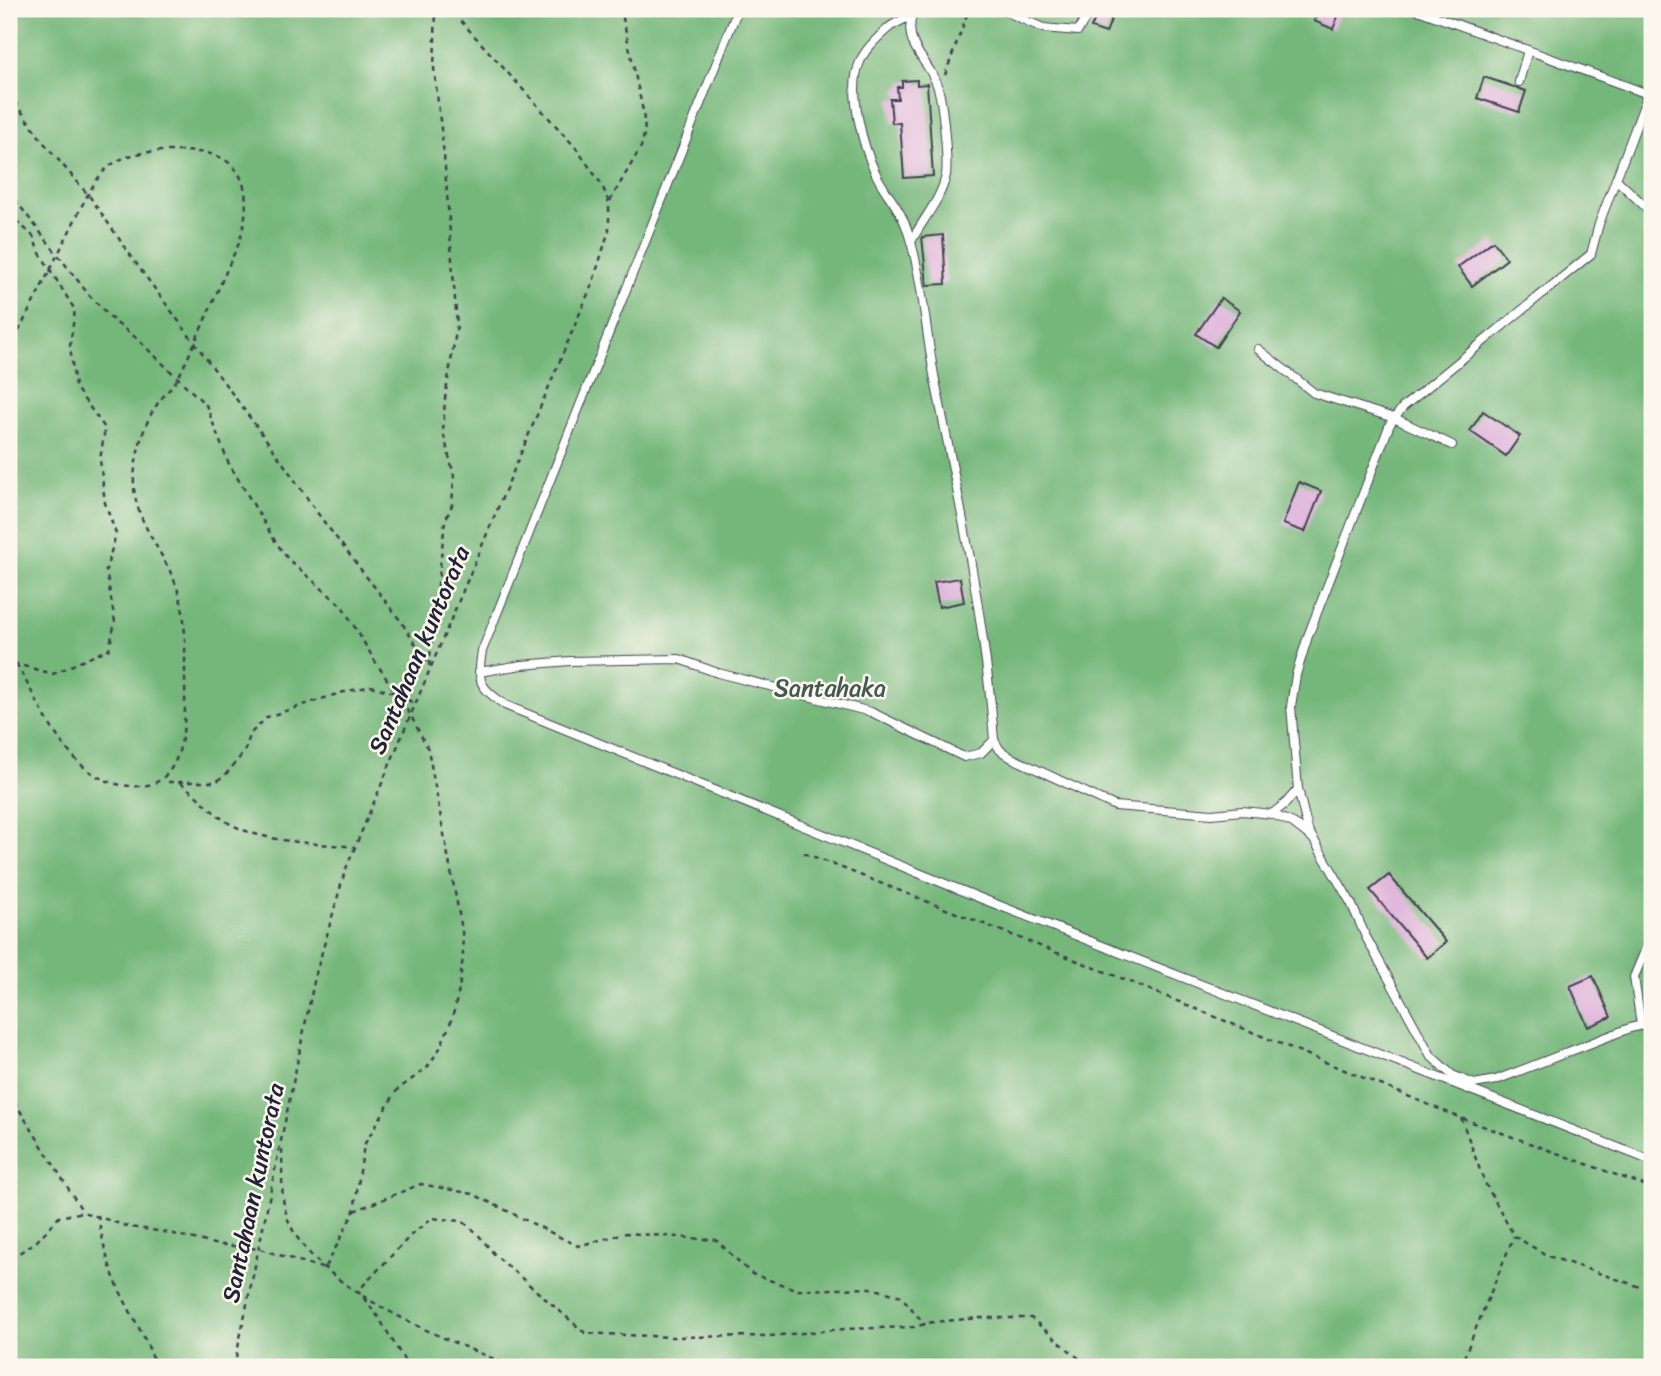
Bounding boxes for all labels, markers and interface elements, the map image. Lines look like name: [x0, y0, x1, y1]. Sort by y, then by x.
street label: Santahaan kuntorata: [356, 538, 482, 761]
park label: Santahaka: [774, 667, 886, 709]
street label: Santahaan kuntorata: [209, 1079, 297, 1306]

